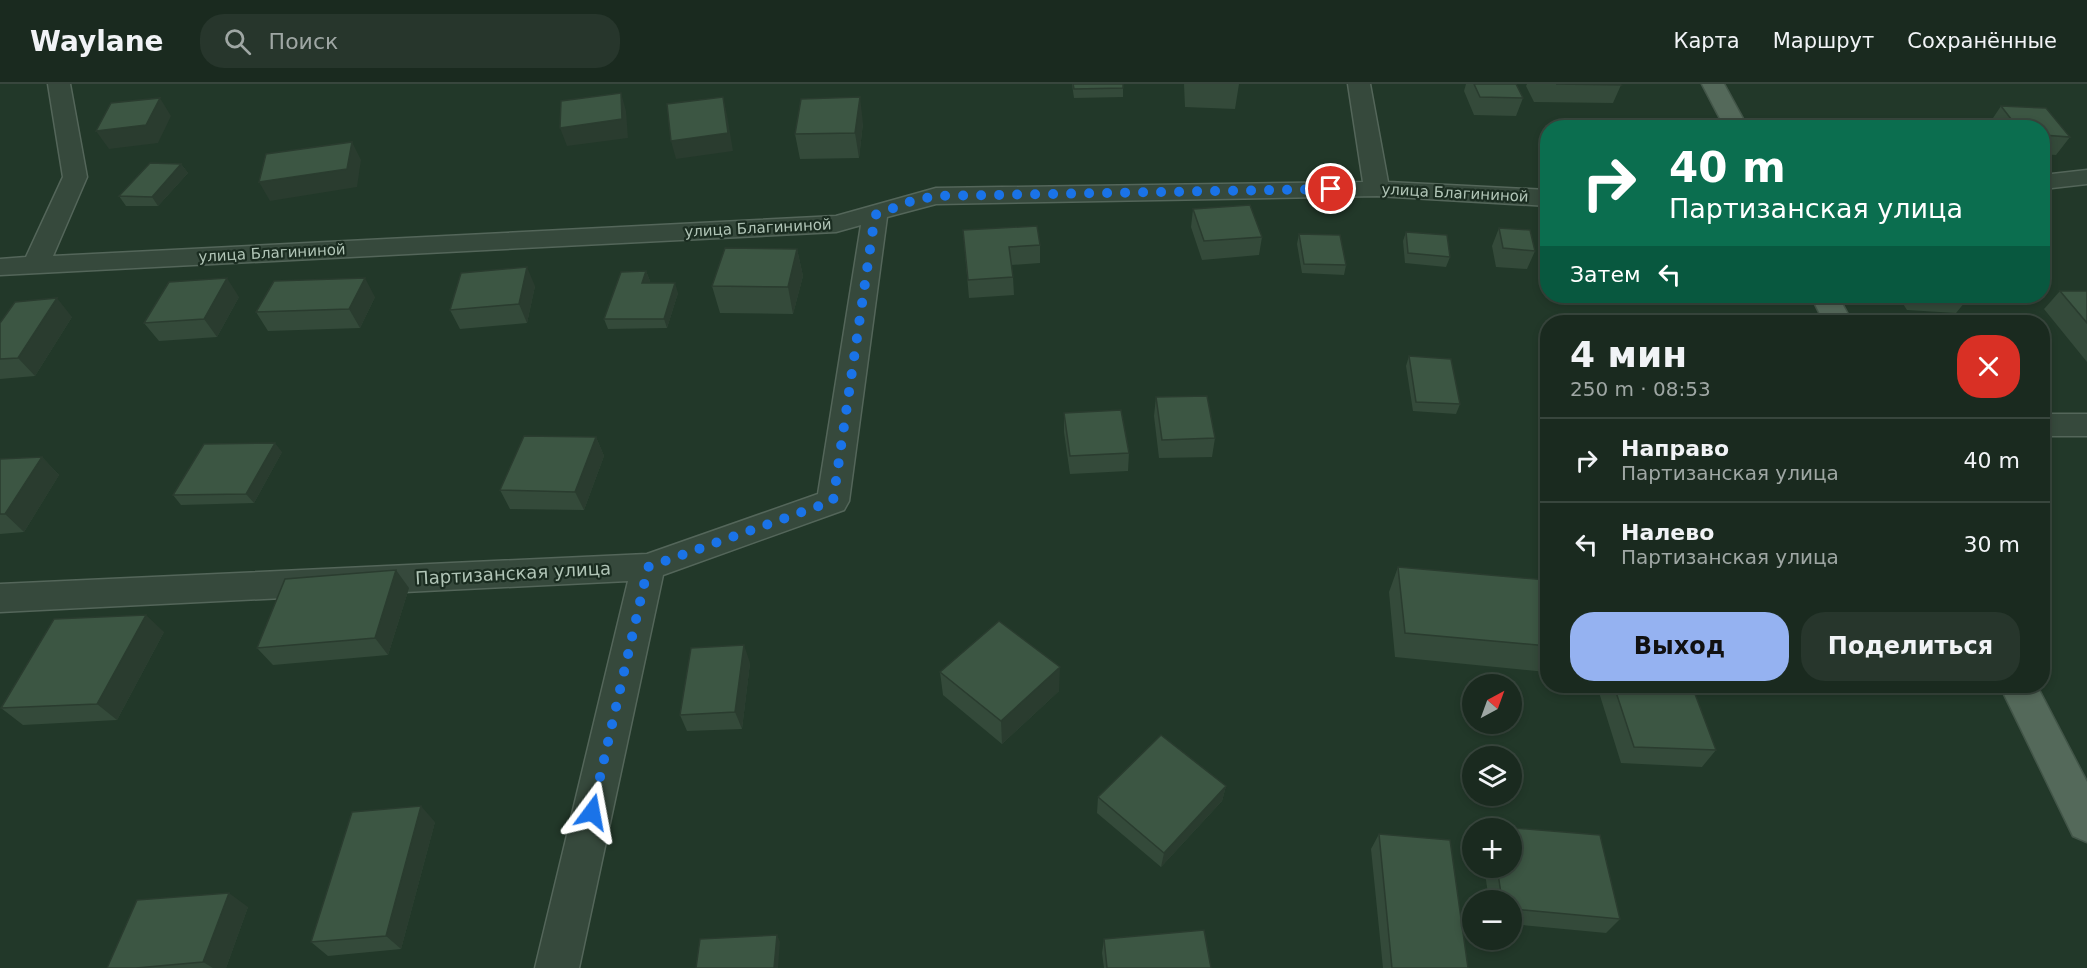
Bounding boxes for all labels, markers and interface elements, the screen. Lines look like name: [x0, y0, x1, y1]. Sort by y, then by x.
search box: [200, 14, 620, 68]
text: Waylane: [30, 25, 164, 58]
icon: search: [221, 25, 254, 58]
text: Поиск: [269, 29, 338, 54]
text: Карта: [1674, 29, 1740, 53]
text: Маршрут: [1773, 29, 1874, 53]
text: Сохранённые: [1907, 29, 2057, 53]
text: 40 m: [1669, 143, 1786, 192]
icon: right: [1570, 144, 1648, 222]
pin: [1305, 163, 1356, 214]
icon: arrive: [1314, 172, 1347, 205]
street label: улица Благининой: [1381, 180, 1529, 206]
text: Партизанская улица: [1669, 193, 1963, 224]
street label: улица Благининой: [684, 215, 832, 241]
street label: улица Благининой: [198, 240, 346, 266]
icon: left: [1653, 258, 1686, 291]
text: Затем: [1570, 262, 1641, 287]
text: 4 мин: [1570, 334, 1687, 375]
button: close: [1957, 335, 2020, 398]
text: 250 m · 08:53: [1570, 377, 1711, 401]
text: Направо: [1621, 436, 1729, 461]
icon: right: [1570, 444, 1603, 477]
text: 40 m: [1964, 448, 2020, 473]
text: Партизанская улица: [1621, 461, 1839, 485]
text: Налево: [1621, 520, 1714, 545]
icon: left: [1570, 528, 1603, 561]
text: 30 m: [1964, 532, 2020, 557]
text: Партизанская улица: [1621, 545, 1839, 569]
street label: Партизанская улица: [415, 557, 611, 589]
button: Выход: [1570, 612, 1789, 681]
button: Поделиться: [1801, 612, 2020, 681]
north arrow: [1462, 674, 1522, 734]
map controls: [1462, 674, 1522, 950]
button: layers: [1462, 746, 1522, 806]
position arrow: [560, 780, 624, 844]
button: +: [1462, 818, 1522, 878]
button: −: [1462, 890, 1522, 950]

